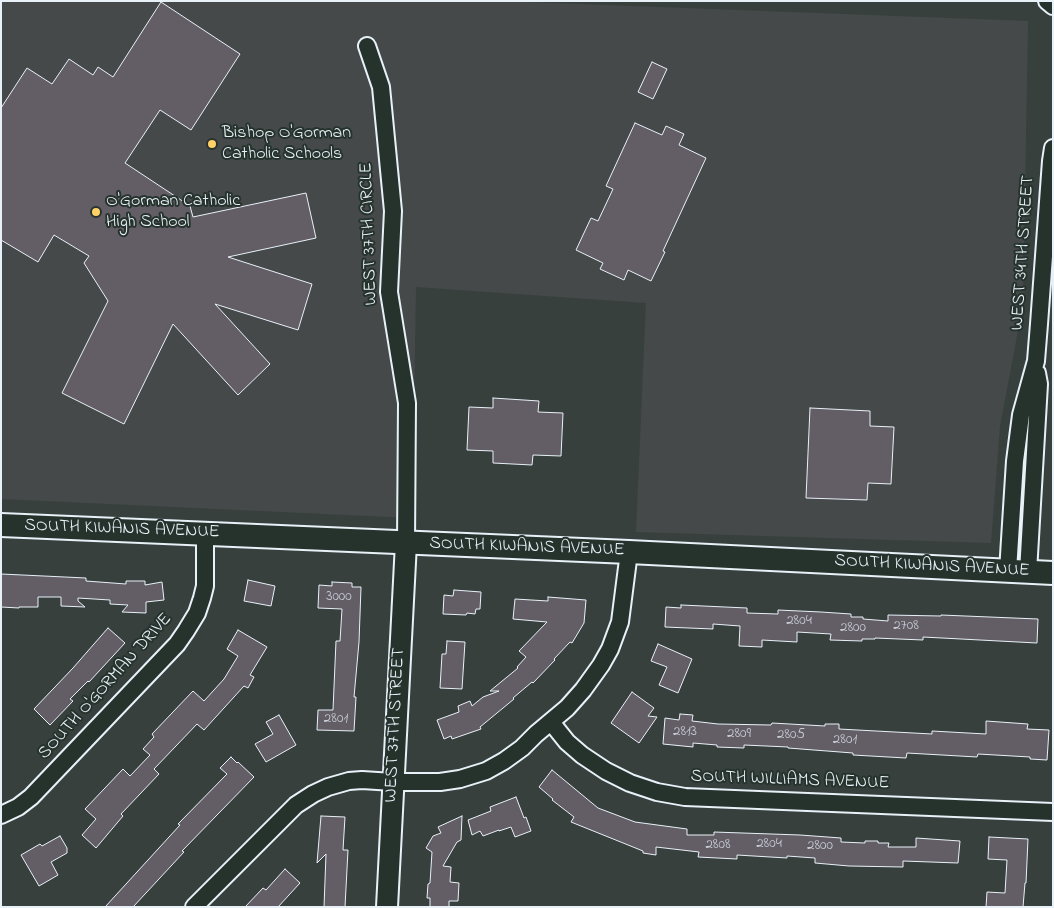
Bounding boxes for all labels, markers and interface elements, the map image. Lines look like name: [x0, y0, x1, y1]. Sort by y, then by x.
place label: Bishop O'Gorman Catholic Schools: [222, 123, 351, 166]
marker: Bishop O'Gorman Catholic Schools: [206, 138, 218, 150]
street label: WEST 37TH CIRCLE: [357, 162, 383, 306]
street label: WEST 34TH STREET: [1008, 175, 1040, 331]
place label: O'Gorman Catholic High School: [106, 191, 240, 233]
marker: O'Gorman Catholic High School: [90, 206, 102, 218]
street label: SOUTH KIWANIS AVENUE: [24, 516, 220, 544]
street label: SOUTH KIWANIS AVENUE: [429, 534, 625, 562]
street label: SOUTH KIWANIS AVENUE: [834, 551, 1030, 583]
house number: 3000: [326, 589, 352, 607]
street label: SOUTH O'GORMAN DRIVE: [35, 609, 177, 765]
house number: 2804: [786, 613, 812, 631]
house number: 2708: [893, 618, 919, 636]
house number: 2800: [840, 620, 866, 638]
street label: WEST 37TH STREET: [381, 647, 411, 803]
house number: 2801: [324, 711, 348, 729]
house number: 2813: [673, 724, 697, 742]
house number: 2809: [727, 726, 751, 744]
house number: 2805: [777, 727, 805, 745]
house number: 2801: [833, 732, 857, 750]
street label: SOUTH WILLIAMS AVENUE: [690, 767, 890, 795]
house number: 2804: [756, 836, 782, 854]
house number: 2808: [705, 837, 731, 855]
house number: 2800: [807, 838, 833, 856]

